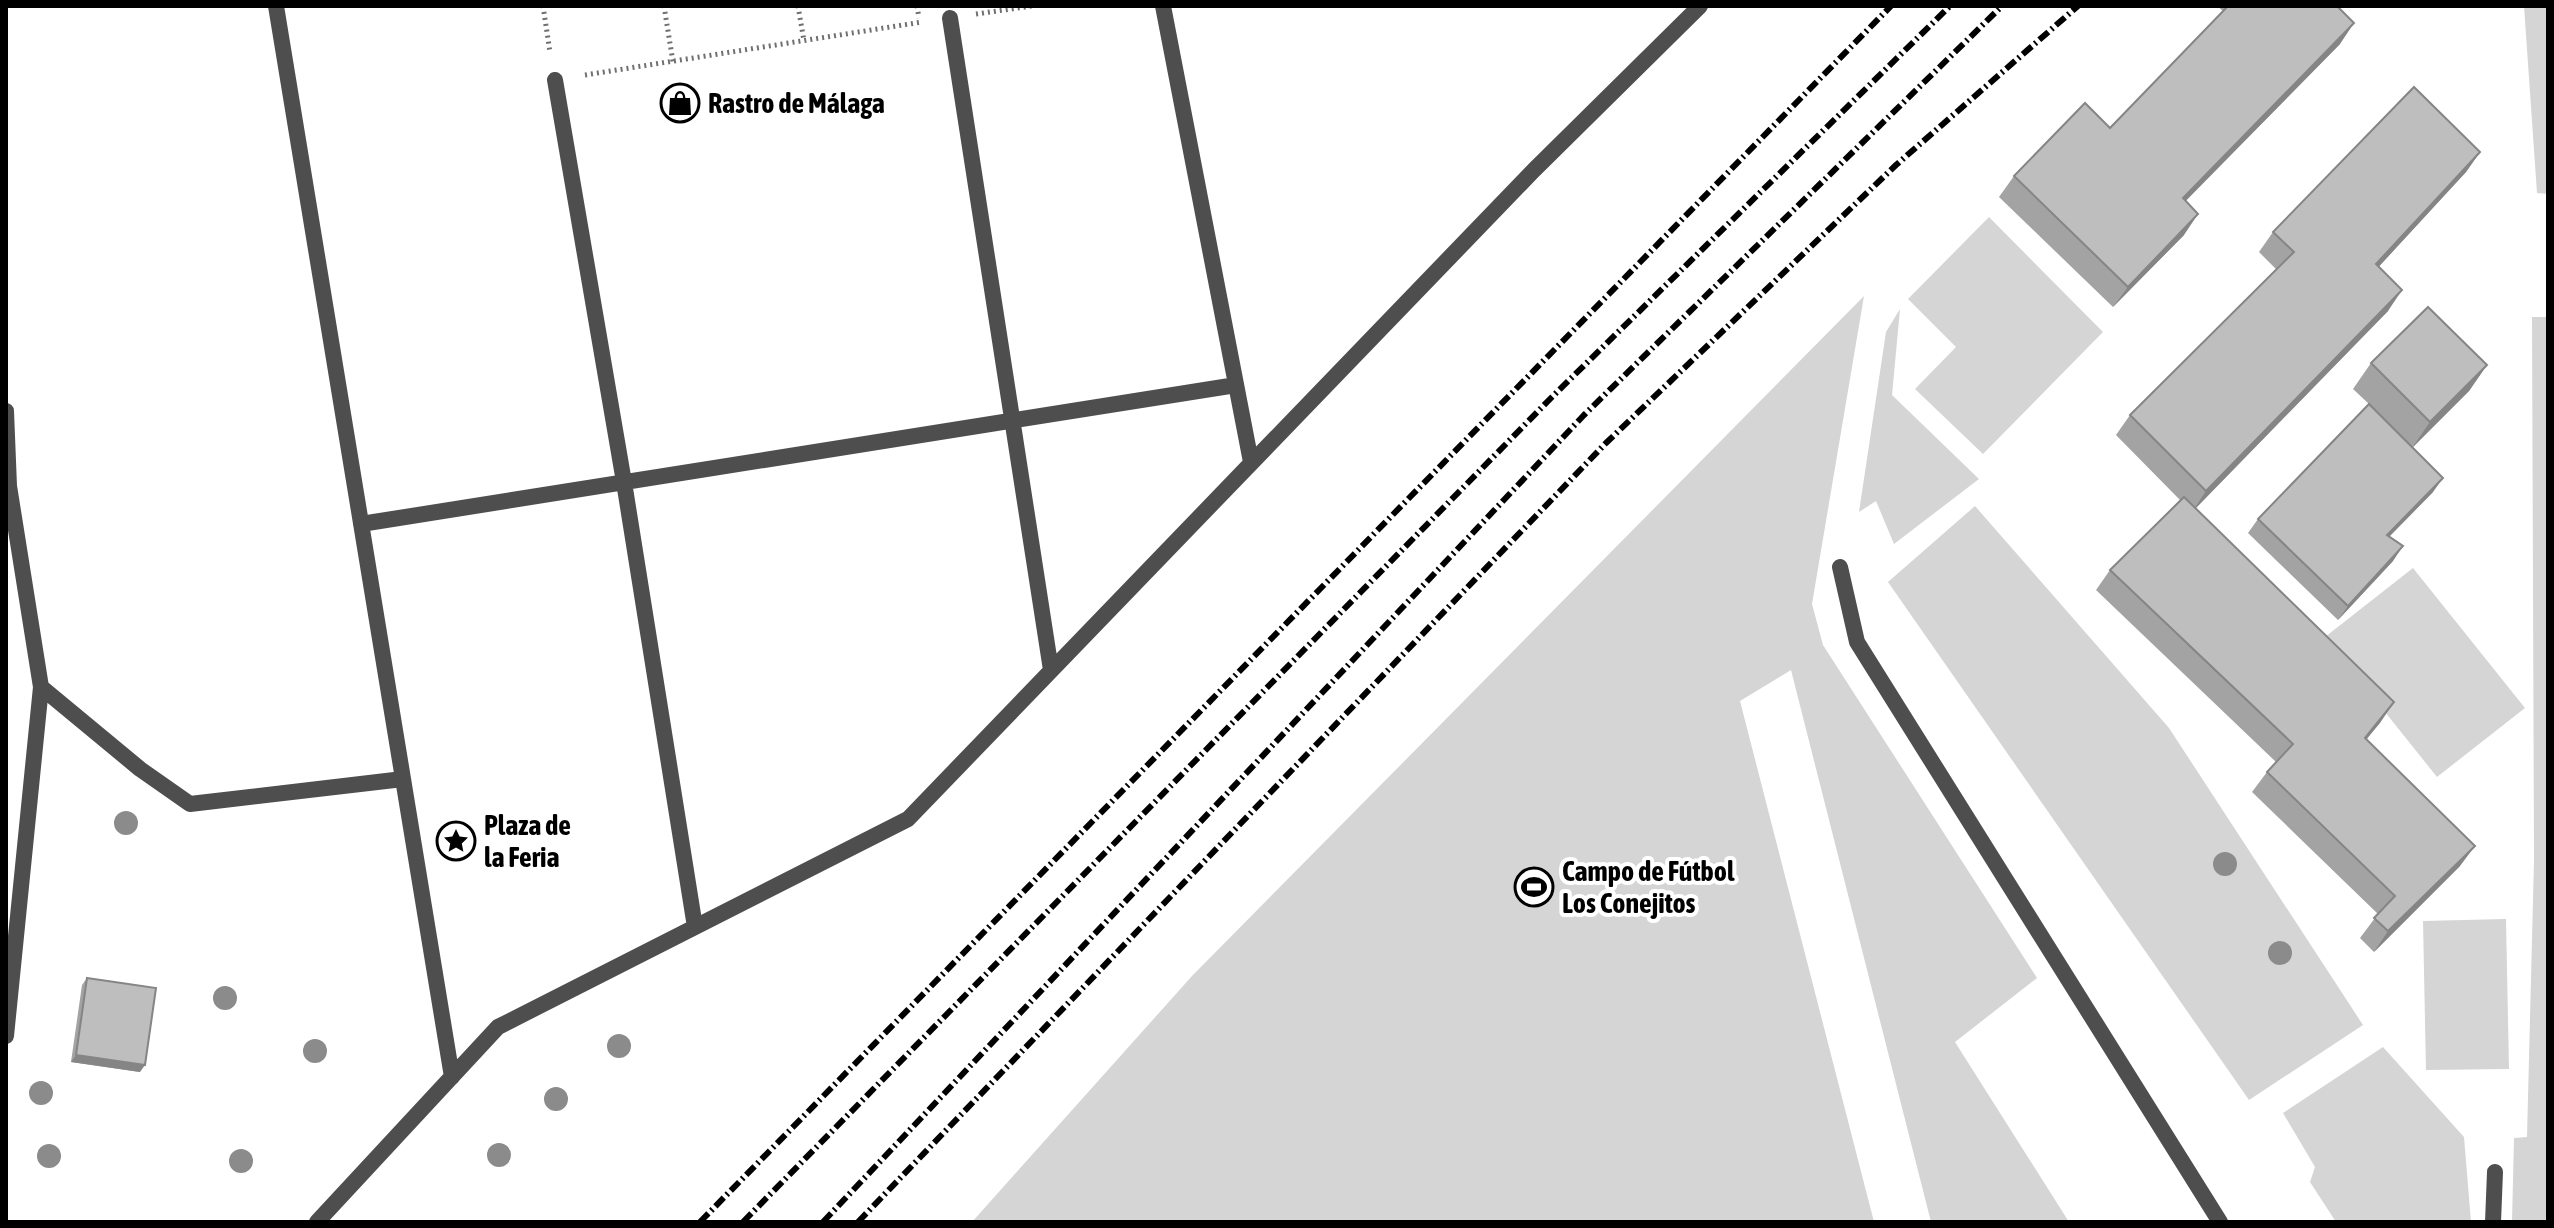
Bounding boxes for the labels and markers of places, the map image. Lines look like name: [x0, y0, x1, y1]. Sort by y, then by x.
shop icon: Rastro de Málaga: [659, 82, 701, 124]
place label: Rastro de Málaga: [708, 87, 885, 119]
place label: Plaza de la Feria: [484, 809, 571, 873]
place icon: Plaza de la Feria: [435, 820, 477, 862]
place label: Campo de Fútbol Los Conejitos: [1562, 855, 1735, 919]
sports icon: Campo de Fútbol Los Conejitos: [1513, 866, 1555, 908]

